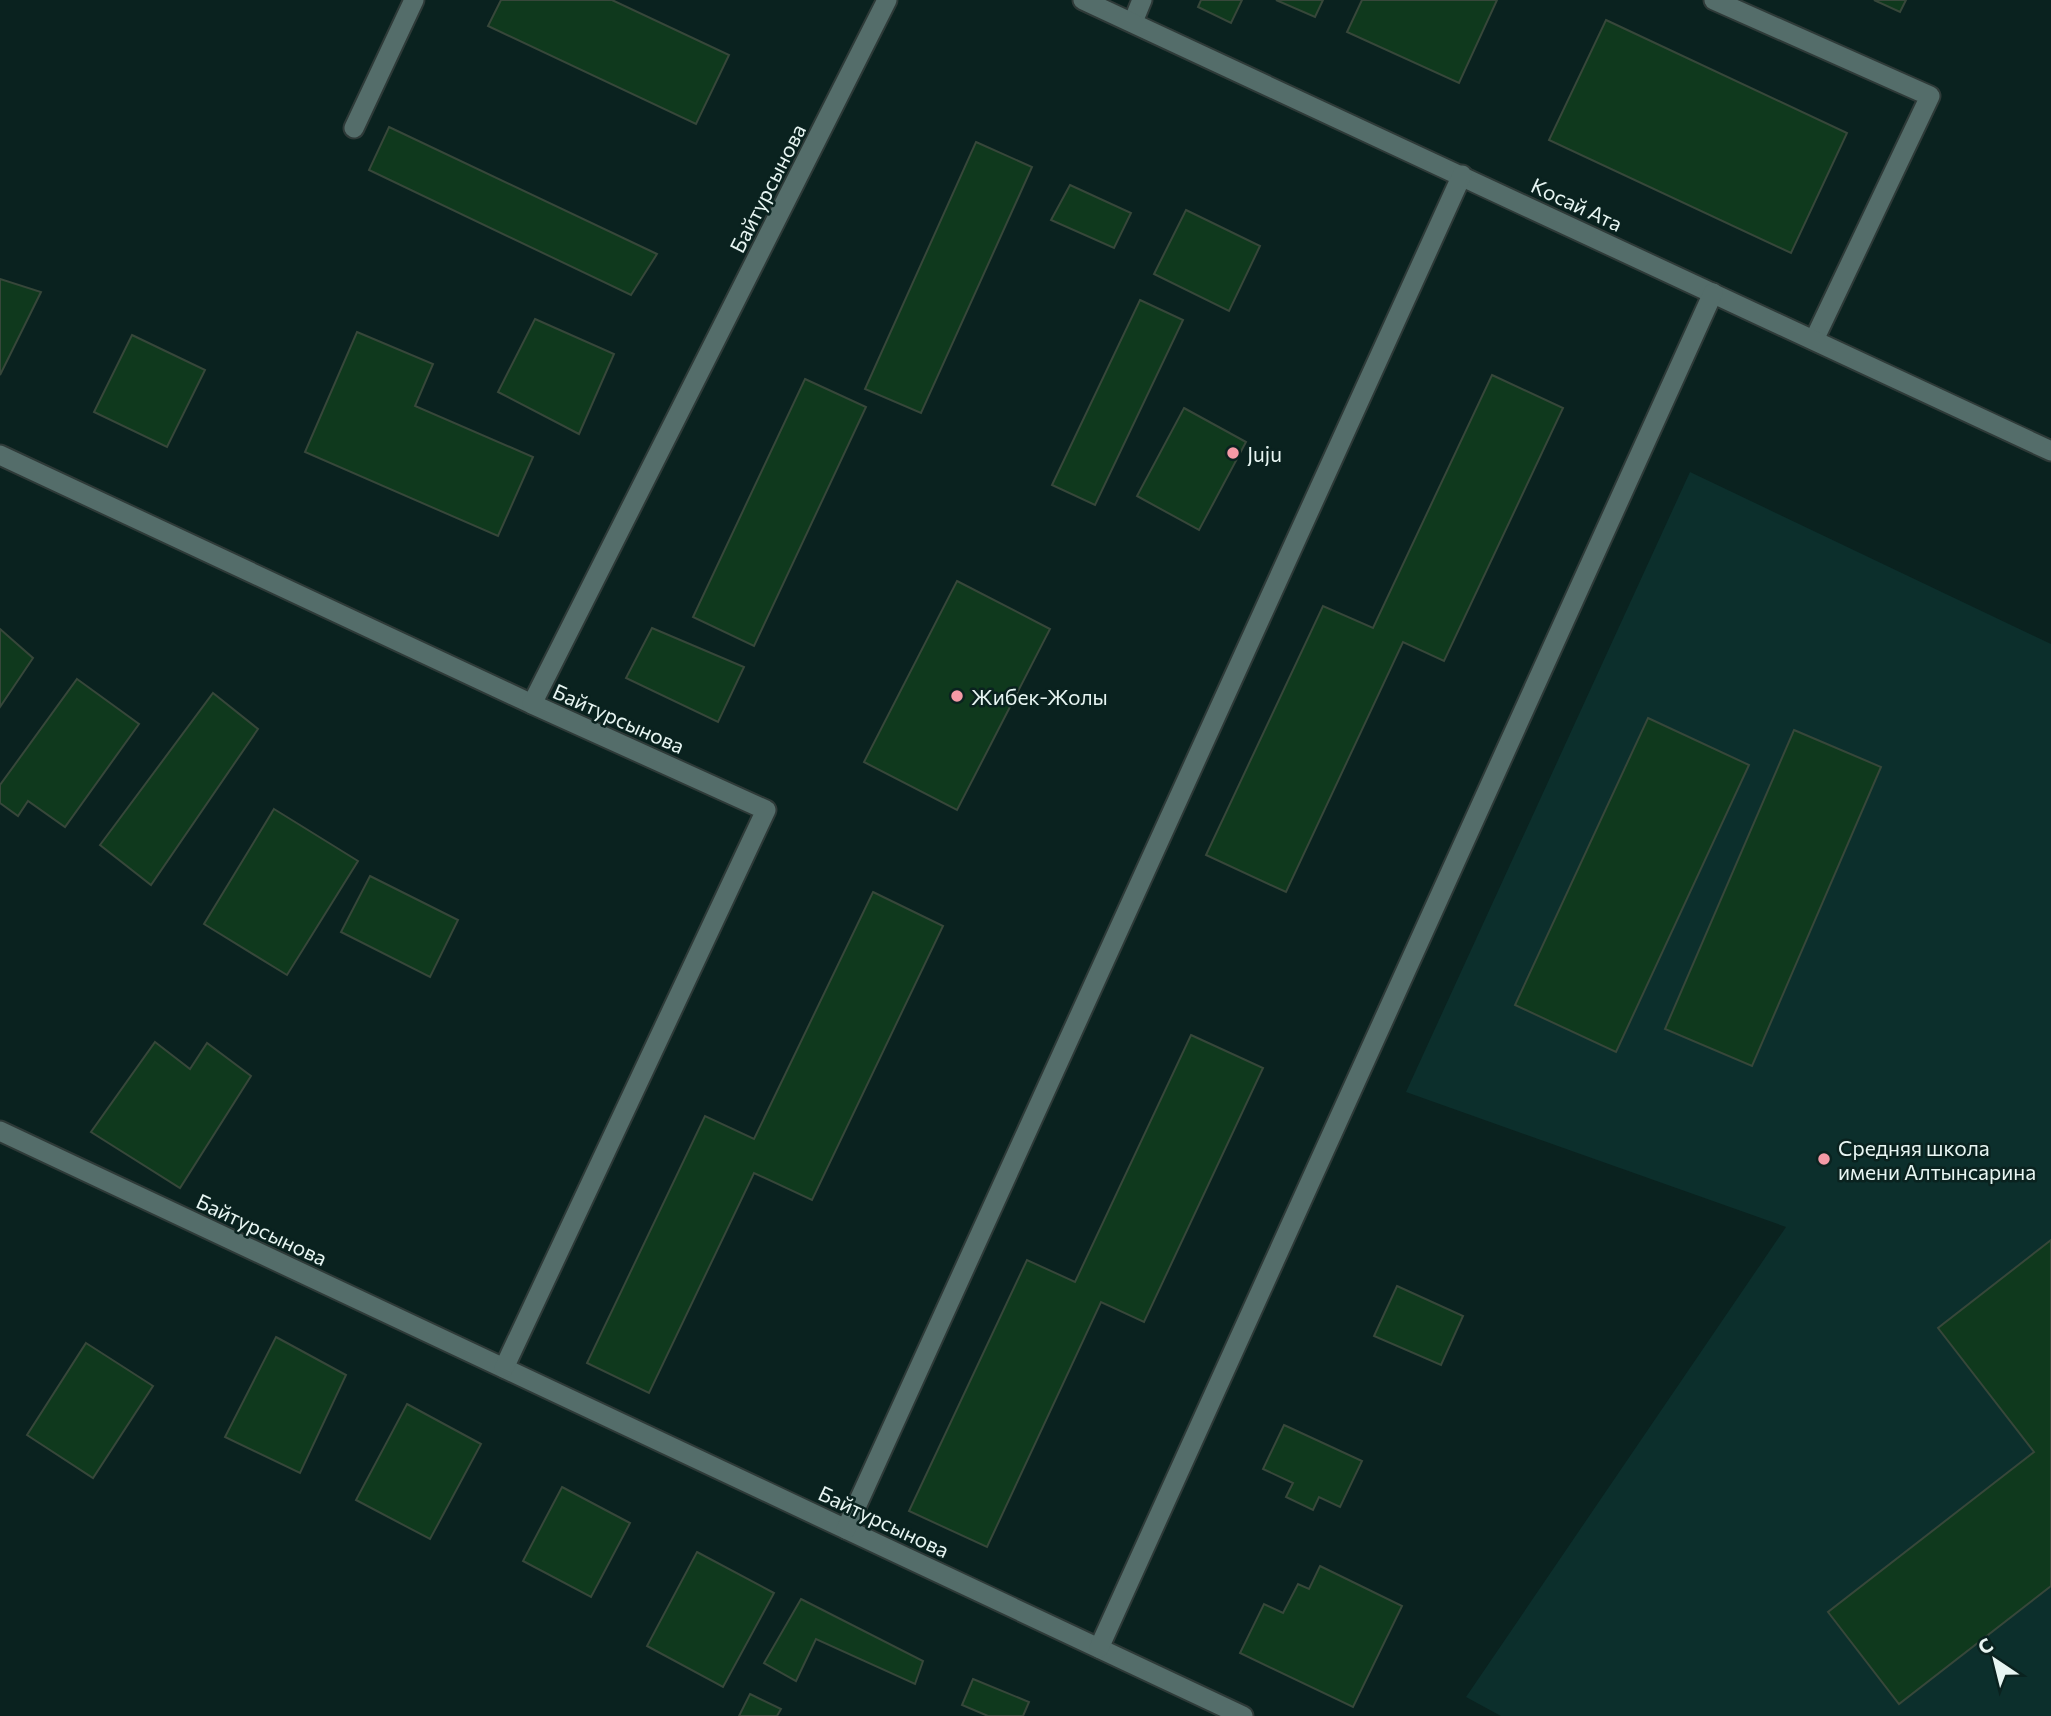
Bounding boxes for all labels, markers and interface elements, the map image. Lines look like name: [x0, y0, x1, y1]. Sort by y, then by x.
street label: Байтурсынова: [724, 119, 810, 257]
street label: Косай Ата: [1528, 172, 1626, 236]
place label: Juju: [1247, 441, 1282, 466]
marker: Juju: [1225, 445, 1241, 461]
street label: Байтурсынова: [549, 678, 689, 758]
place label: Жибек-Жолы: [971, 684, 1108, 709]
marker: Жибек-Жолы: [949, 688, 965, 704]
place label: Средняя школа имени Алтынсарина: [1838, 1135, 2036, 1184]
marker: Средняя школа имени Алтынсарина: [1816, 1151, 1832, 1167]
street label: Байтурсынова: [193, 1188, 331, 1270]
street label: Байтурсынова: [815, 1480, 953, 1562]
north arrow: [1960, 1625, 2030, 1695]
text: С: [1973, 1633, 1997, 1659]

